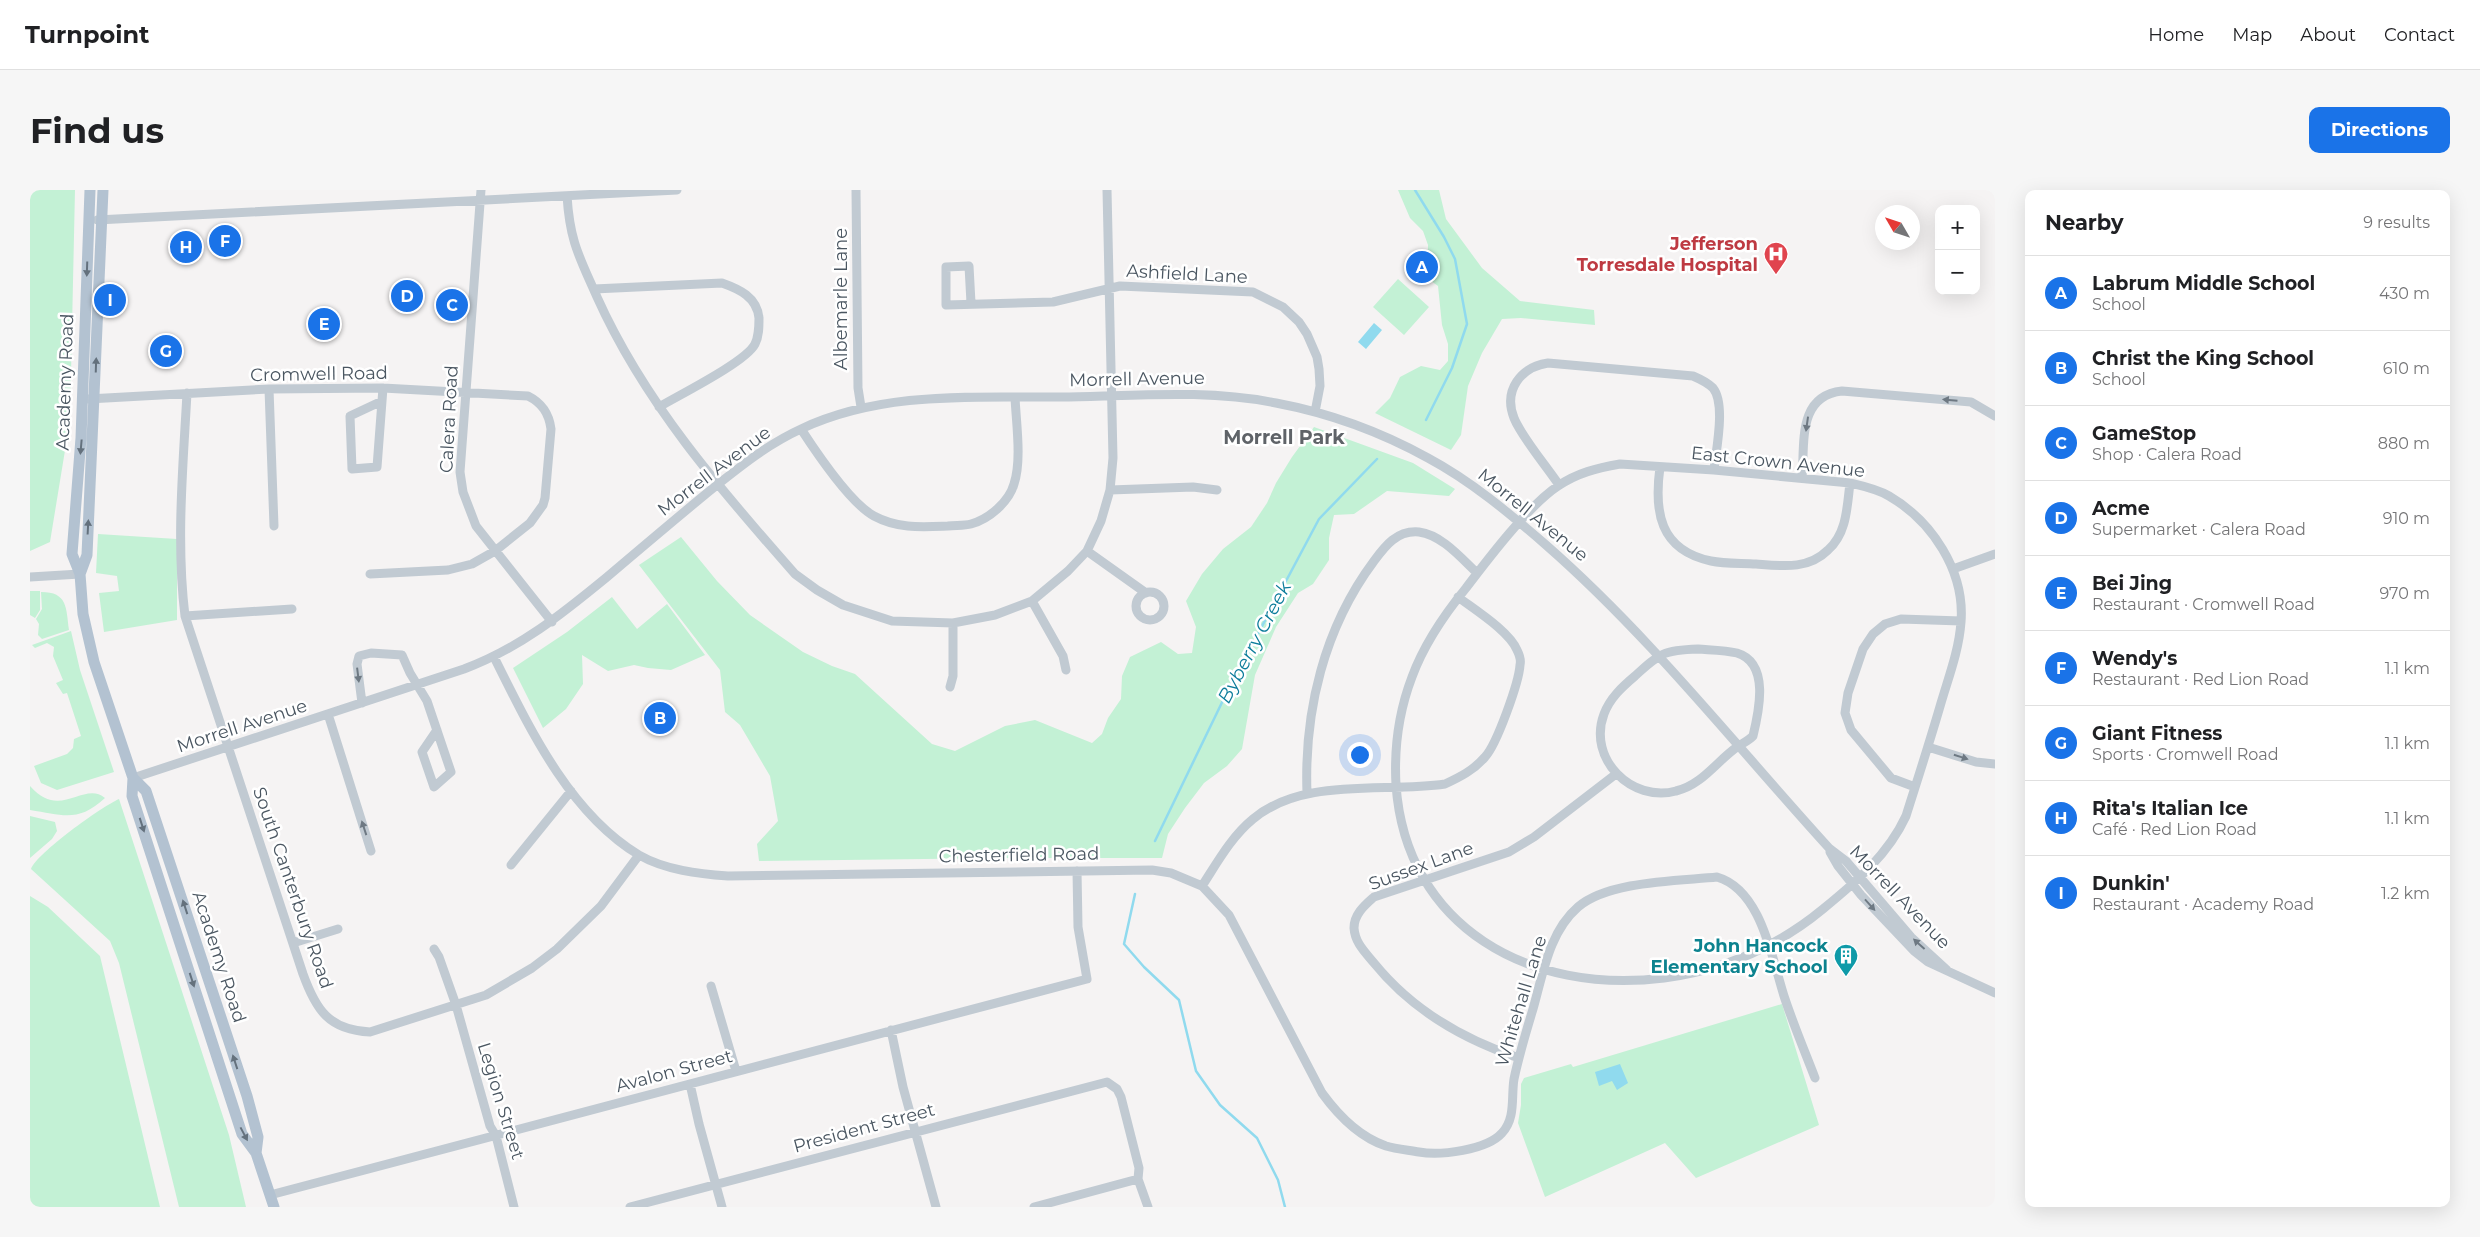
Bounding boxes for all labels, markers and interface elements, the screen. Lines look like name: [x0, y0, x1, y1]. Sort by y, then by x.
text: Turnpoint: [25, 20, 149, 49]
text: Home: [2148, 24, 2204, 46]
text: Map: [2232, 24, 2272, 46]
text: About: [2300, 24, 2356, 46]
text: Contact: [2384, 24, 2455, 46]
button: Directions: [2309, 107, 2450, 153]
text: Find us: [30, 109, 164, 152]
north arrow: [1875, 205, 1920, 250]
map controls: [1935, 205, 1980, 295]
button: +: [1935, 205, 1980, 250]
text: Nearby: [2045, 210, 2124, 235]
text: 9 results: [2363, 213, 2430, 232]
pin: F: [209, 222, 241, 260]
pin: H: [170, 228, 202, 266]
street label: Albemarle Lane: [830, 228, 852, 370]
place label: Jefferson Torresdale Hospital: [1577, 233, 1758, 276]
hospital icon: Jefferson Torresdale Hospital: [1763, 241, 1789, 275]
pin: A: [1406, 248, 1438, 286]
button: −: [1935, 250, 1980, 295]
street label: Ashfield Lane: [1126, 260, 1248, 288]
one-way arrow: [83, 261, 91, 277]
text: Labrum Middle School: [2092, 272, 2315, 295]
pin: D: [391, 277, 423, 315]
pin: I: [94, 281, 126, 319]
text: A: [2055, 284, 2067, 303]
text: 430 m: [2379, 284, 2430, 303]
pin: C: [436, 286, 468, 324]
text: School: [2092, 295, 2146, 314]
pin: E: [308, 305, 340, 343]
street label: Academy Road: [52, 313, 78, 451]
pin: G: [150, 332, 182, 370]
text: Christ the King School: [2092, 347, 2314, 370]
one-way arrow: [92, 356, 100, 372]
text: B: [2055, 359, 2067, 378]
text: 610 m: [2383, 359, 2430, 378]
street label: Cromwell Road: [250, 362, 388, 386]
street label: Calera Road: [435, 365, 463, 473]
street label: Morrell Avenue: [1069, 367, 1205, 391]
text: School: [2092, 370, 2146, 389]
one-way arrow: [1942, 396, 1958, 404]
one-way arrow: [1803, 416, 1811, 432]
street label: Morrell Avenue: [653, 421, 775, 521]
text: GameStop: [2092, 422, 2196, 445]
district label: Morrell Park: [1223, 426, 1345, 449]
text: C: [2055, 434, 2067, 453]
text: 880 m: [2378, 434, 2430, 453]
one-way arrow: [76, 439, 84, 455]
street label: East Crown Avenue: [1690, 442, 1866, 482]
text: Shop · Calera Road: [2092, 445, 2242, 464]
street label: Morrell Avenue: [1473, 464, 1593, 566]
text: Acme: [2092, 497, 2150, 520]
text: D: [2054, 509, 2068, 528]
text: 910 m: [2383, 509, 2430, 528]
one-way arrow: [84, 519, 92, 535]
text: Supermarket · Calera Road: [2092, 520, 2306, 539]
text: Bei Jing: [2092, 572, 2172, 595]
water label: Byberry Creek: [1213, 577, 1296, 707]
text: E: [2056, 584, 2066, 603]
text: 970 m: [2380, 584, 2430, 603]
text: Restaurant · Cromwell Road: [2092, 595, 2315, 614]
text: Wendy's: [2092, 647, 2177, 670]
text: F: [2056, 659, 2066, 678]
text: 1.1 km: [2385, 659, 2430, 678]
one-way arrow: [355, 667, 363, 683]
text: Restaurant · Red Lion Road: [2092, 670, 2309, 689]
street label: Morrell Avenue: [174, 695, 310, 757]
pin: B: [644, 699, 676, 737]
text: Giant Fitness: [2092, 722, 2222, 745]
text: G: [2055, 734, 2067, 753]
text: 1.1 km: [2385, 734, 2430, 753]
your location: [1347, 742, 1373, 768]
text: Sports · Cromwell Road: [2092, 745, 2279, 764]
one-way arrow: [1954, 754, 1969, 762]
street label: South Canterbury Road: [248, 784, 338, 992]
text: Rita's Italian Ice: [2092, 797, 2248, 820]
text: H: [2055, 809, 2067, 828]
text: 1.1 km: [2385, 809, 2430, 828]
one-way arrow: [139, 818, 146, 833]
text: Café · Red Lion Road: [2092, 820, 2257, 839]
one-way arrow: [360, 821, 367, 836]
street label: Sussex Lane: [1366, 837, 1477, 895]
street label: Morrell Avenue: [1845, 841, 1955, 954]
street label: Chesterfield Road: [939, 843, 1099, 867]
text: Dunkin': [2092, 872, 2170, 895]
text: I: [2058, 884, 2064, 903]
text: 1.2 km: [2381, 884, 2430, 903]
street label: Academy Road: [187, 888, 251, 1026]
text: Restaurant · Academy Road: [2092, 895, 2314, 914]
one-way arrow: [1864, 899, 1876, 911]
one-way arrow: [180, 900, 188, 915]
street label: Whitehall Lane: [1491, 933, 1551, 1069]
place label: John Hancock Elementary School: [1651, 935, 1828, 978]
one-way arrow: [1914, 938, 1926, 950]
building icon: John Hancock Elementary School: [1833, 943, 1859, 977]
one-way arrow: [188, 973, 196, 988]
street label: Legion Street: [473, 1040, 529, 1162]
street label: Avalon Street: [613, 1045, 735, 1097]
one-way arrow: [231, 1054, 239, 1069]
street label: President Street: [791, 1099, 937, 1157]
one-way arrow: [240, 1127, 248, 1141]

